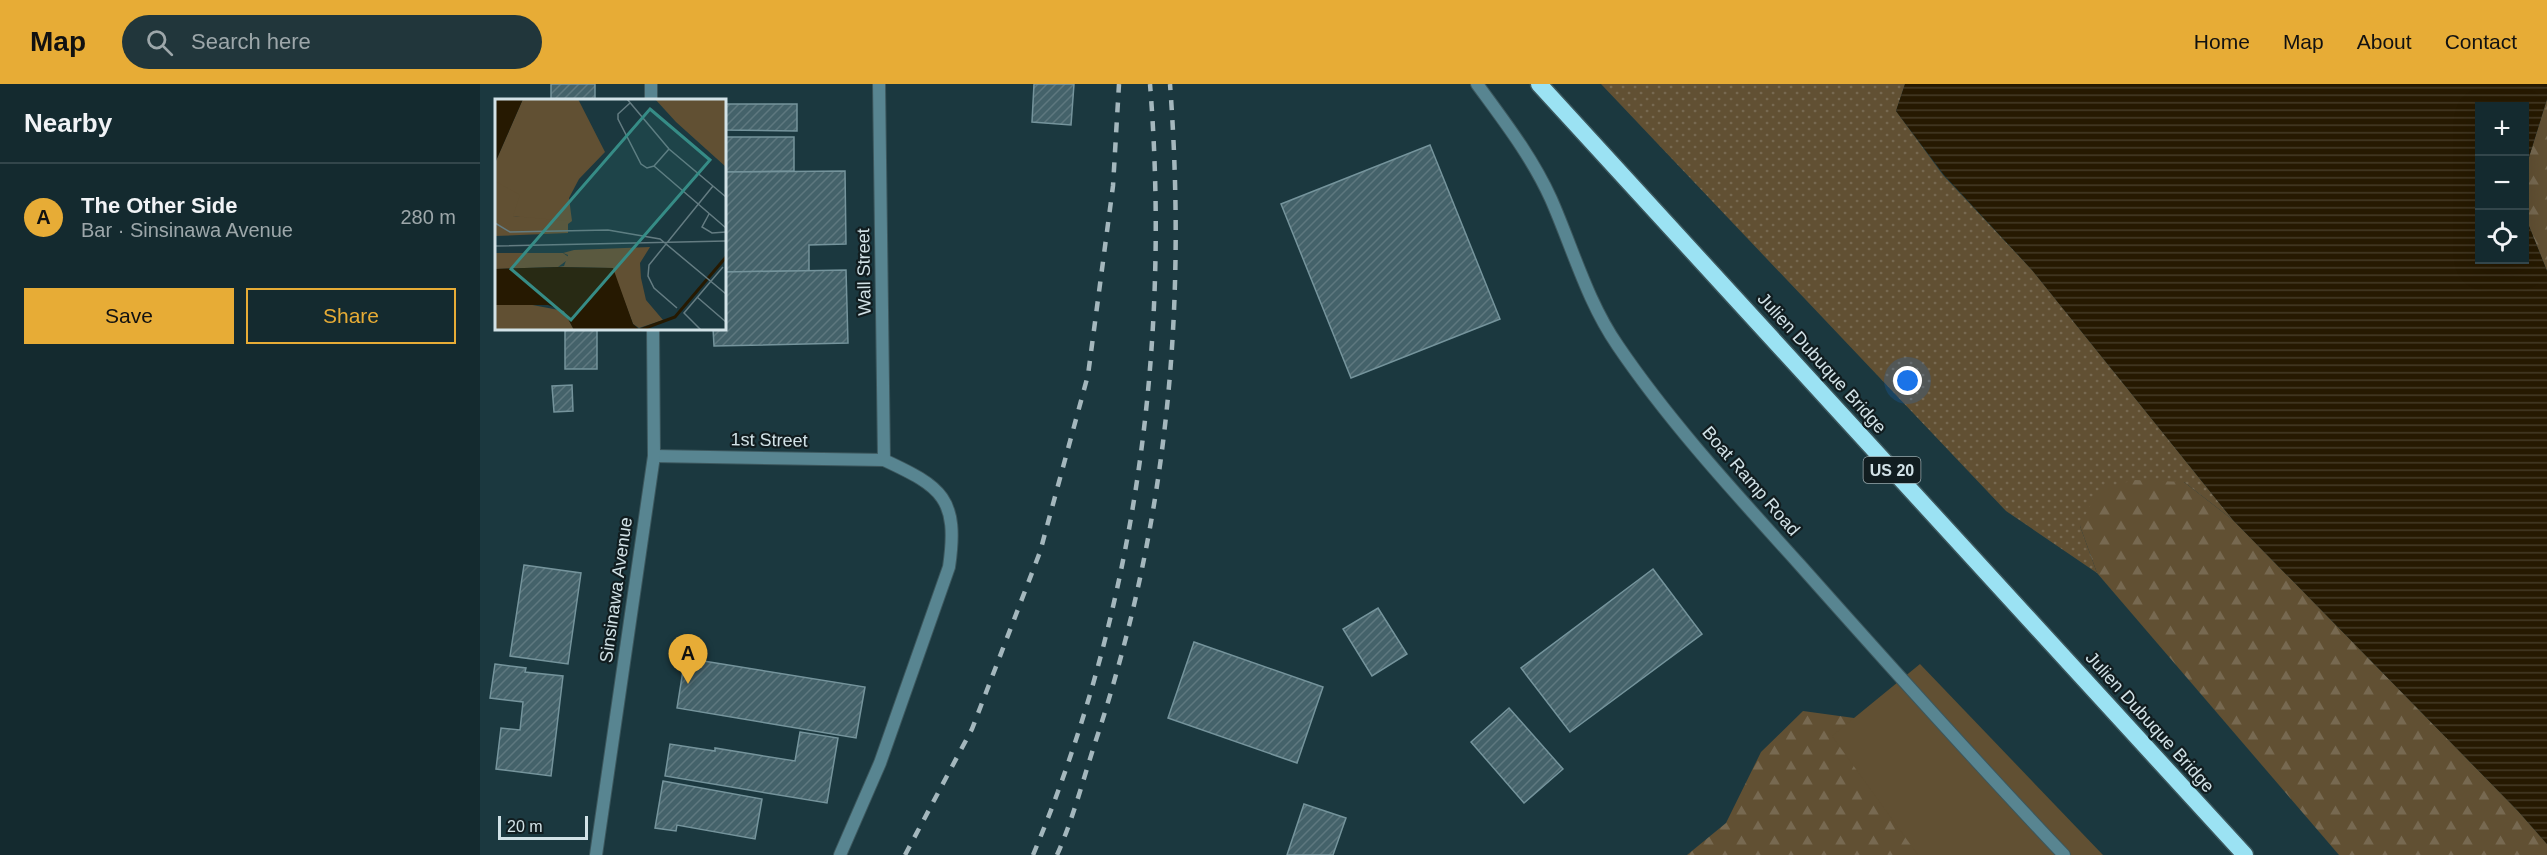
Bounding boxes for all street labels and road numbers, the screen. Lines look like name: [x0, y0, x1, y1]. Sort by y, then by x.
street label: Wall Street: [853, 228, 875, 316]
street label: Julien Dubuque Bridge: [1754, 289, 1890, 437]
street label: Boat Ramp Road: [1698, 422, 1804, 540]
street label: 1st Street: [730, 429, 808, 451]
road number: US 20: [1864, 457, 1920, 483]
street label: Sinsinawa Avenue: [596, 516, 636, 664]
street label: Julien Dubuque Bridge: [2082, 648, 2218, 796]

